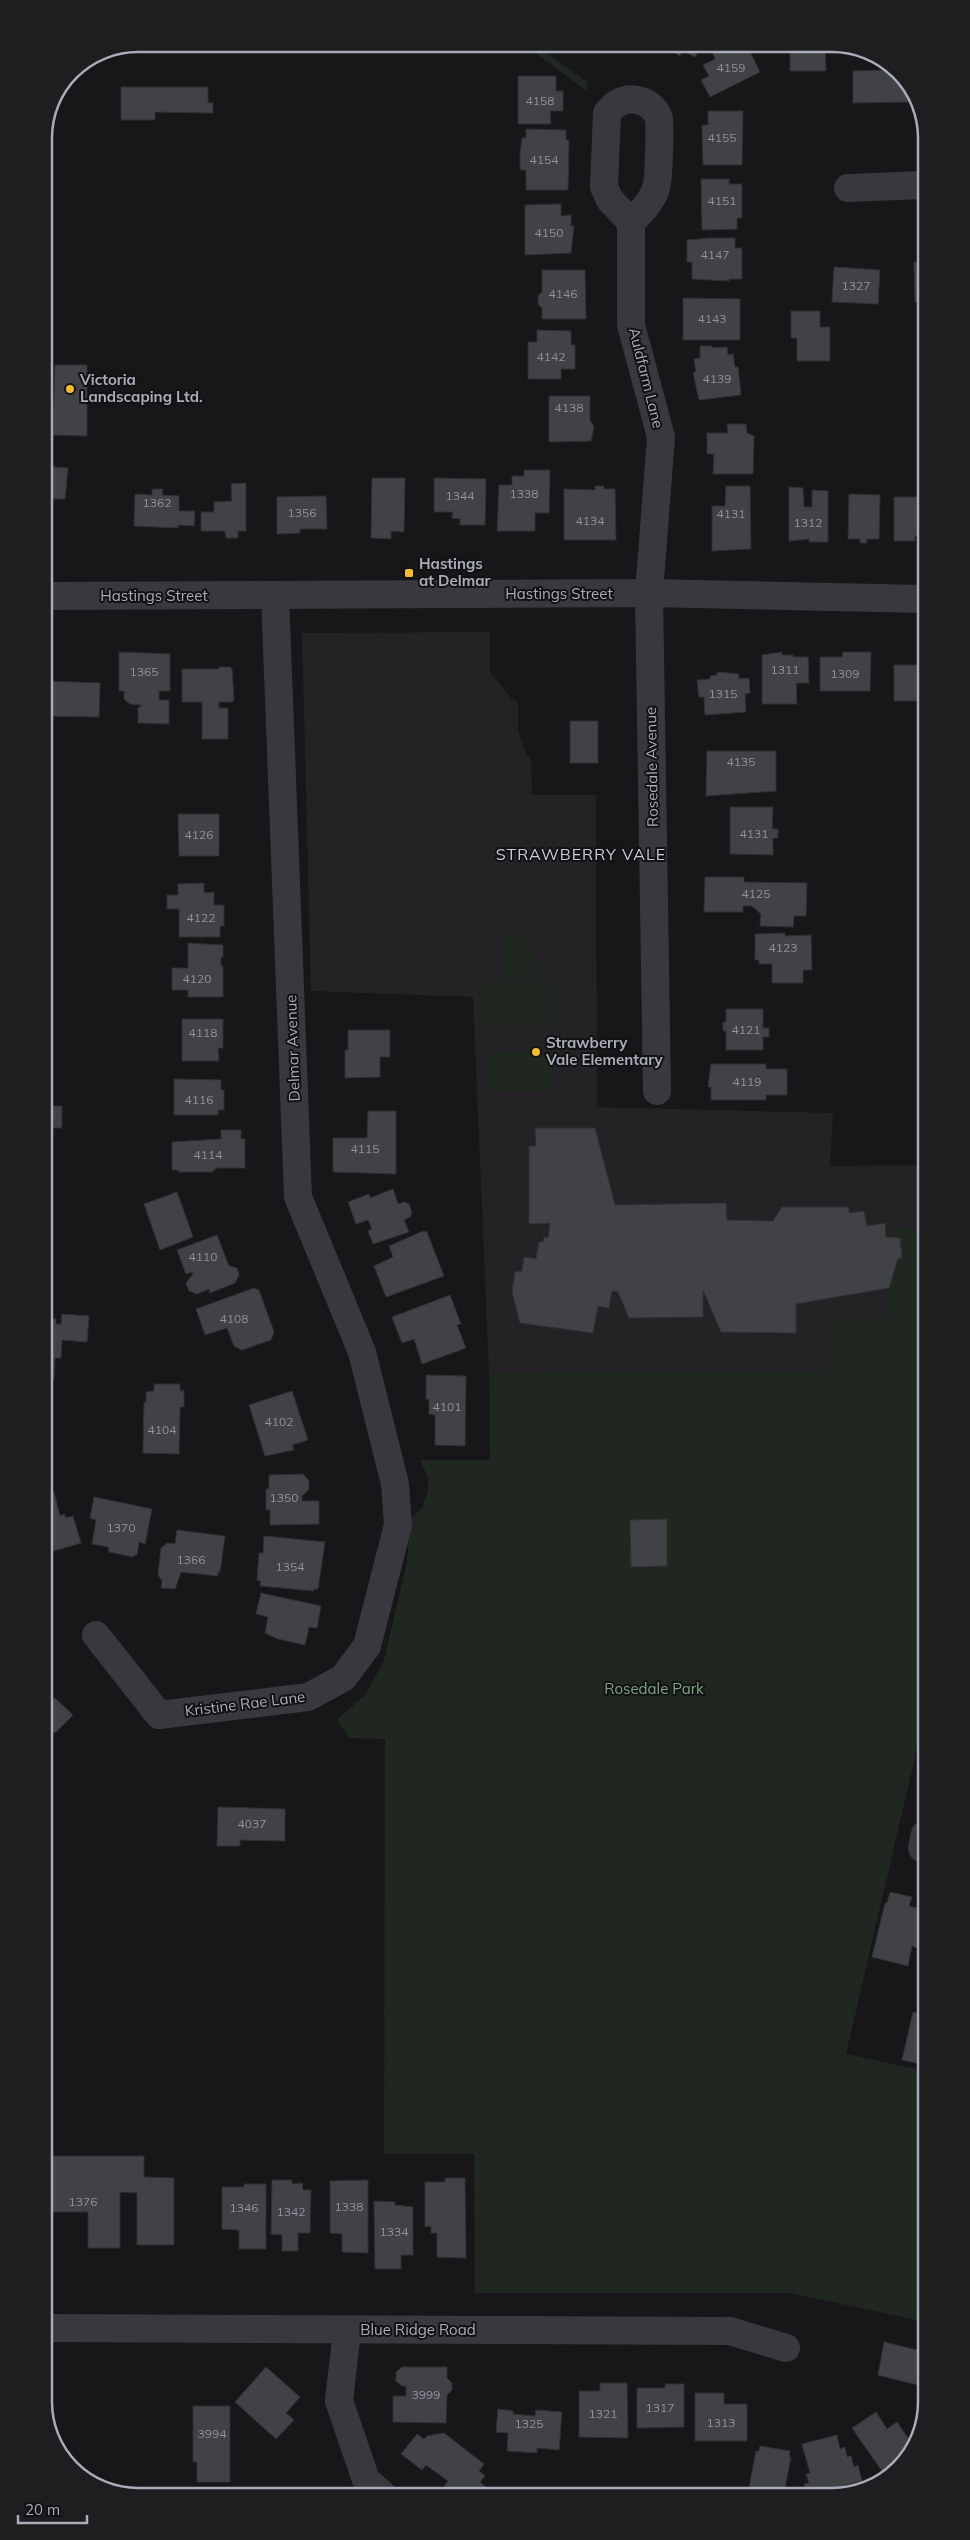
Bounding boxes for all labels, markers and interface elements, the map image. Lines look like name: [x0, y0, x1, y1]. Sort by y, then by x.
house number: 4159: [717, 60, 745, 75]
house number: 4158: [526, 93, 554, 108]
house number: 4155: [708, 130, 736, 145]
house number: 4154: [530, 152, 558, 167]
house number: 4151: [708, 193, 736, 208]
house number: 4150: [535, 225, 563, 240]
house number: 4147: [701, 247, 729, 262]
house number: 1327: [842, 278, 870, 293]
house number: 4146: [549, 286, 577, 301]
house number: 4143: [698, 311, 726, 326]
street label: Auldfarm Lane: [625, 326, 668, 430]
house number: 4142: [537, 349, 565, 364]
place label: Victoria Landscaping Ltd.: [79, 370, 203, 406]
house number: 4139: [703, 371, 731, 386]
marker: Victoria Landscaping Ltd.: [64, 383, 76, 395]
house number: 4138: [555, 400, 583, 415]
house number: 1338: [510, 486, 538, 501]
house number: 1344: [446, 488, 474, 503]
house number: 1362: [143, 495, 171, 510]
house number: 1356: [288, 505, 316, 520]
house number: 4131: [717, 506, 745, 521]
house number: 4134: [576, 513, 604, 528]
house number: 1312: [794, 515, 822, 530]
place label: Hastings at Delmar: [419, 554, 490, 590]
marker: Hastings at Delmar: [403, 567, 415, 579]
street label: Hastings Street: [505, 584, 613, 603]
street label: Hastings Street: [100, 586, 208, 605]
house number: 1311: [771, 662, 799, 677]
house number: 1365: [130, 664, 158, 679]
house number: 1309: [831, 666, 859, 681]
house number: 1315: [709, 686, 737, 701]
street label: Rosedale Avenue: [641, 707, 662, 827]
house number: 4135: [727, 754, 755, 769]
house number: 4131: [740, 826, 768, 841]
house number: 4126: [185, 827, 213, 842]
district label: STRAWBERRY VALE: [496, 844, 666, 864]
house number: 4125: [742, 886, 770, 901]
house number: 4122: [187, 910, 215, 925]
house number: 4123: [769, 940, 797, 955]
house number: 4120: [183, 971, 211, 986]
street label: Delmar Avenue: [281, 994, 304, 1102]
house number: 4121: [732, 1022, 760, 1037]
house number: 4118: [189, 1025, 217, 1040]
place label: Strawberry Vale Elementary: [545, 1033, 664, 1069]
marker: Strawberry Vale Elementary: [530, 1046, 542, 1058]
house number: 4119: [733, 1074, 761, 1089]
house number: 4116: [185, 1092, 213, 1107]
house number: 4115: [351, 1141, 379, 1156]
house number: 4114: [194, 1147, 222, 1162]
house number: 4110: [189, 1249, 217, 1264]
house number: 4108: [220, 1311, 248, 1326]
house number: 4101: [433, 1399, 461, 1414]
house number: 4102: [265, 1414, 293, 1429]
house number: 4104: [148, 1422, 176, 1437]
house number: 1350: [270, 1490, 298, 1505]
house number: 1370: [107, 1520, 135, 1535]
house number: 1366: [177, 1552, 205, 1567]
house number: 1354: [276, 1559, 304, 1574]
park label: Rosedale Park: [604, 1679, 704, 1698]
street label: Kristine Rae Lane: [184, 1687, 306, 1720]
house number: 4037: [238, 1816, 266, 1831]
house number: 1376: [69, 2194, 97, 2209]
house number: 1338: [335, 2199, 363, 2214]
house number: 1346: [230, 2200, 258, 2215]
house number: 1342: [277, 2204, 305, 2219]
house number: 1334: [380, 2224, 408, 2239]
street label: Blue Ridge Road: [360, 2320, 476, 2339]
house number: 3999: [412, 2387, 440, 2402]
house number: 1317: [646, 2400, 674, 2415]
house number: 1321: [589, 2406, 617, 2421]
house number: 1313: [707, 2415, 735, 2430]
house number: 1325: [515, 2416, 543, 2431]
house number: 3994: [198, 2426, 226, 2441]
scale bar: [18, 2492, 86, 2524]
text: 20 m: [25, 2500, 60, 2519]

